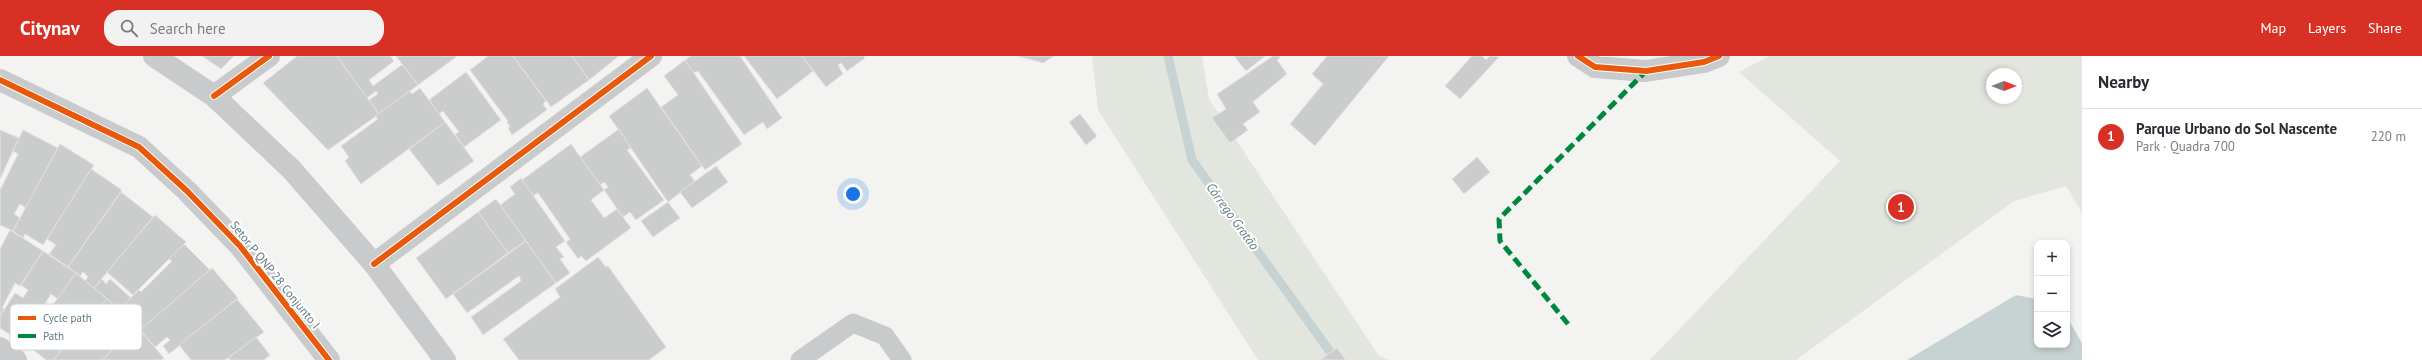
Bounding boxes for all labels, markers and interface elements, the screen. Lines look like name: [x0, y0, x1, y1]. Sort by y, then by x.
search box: [104, 10, 384, 46]
text: Citynav: [20, 16, 80, 40]
icon: search: [118, 17, 140, 39]
text: Search here: [150, 19, 226, 38]
text: Map: [2260, 19, 2286, 37]
text: Layers: [2308, 19, 2346, 37]
text: Share: [2368, 19, 2402, 37]
north arrow: [1986, 68, 2022, 104]
text: Nearby: [2098, 71, 2149, 93]
text: Parque Urbano do Sol Nascente: [2136, 119, 2337, 138]
text: 1: [2107, 128, 2115, 145]
text: 220 m: [2371, 128, 2406, 145]
text: Park · Quadra 700: [2136, 138, 2235, 155]
water label: Córrego Grotão: [1202, 179, 1263, 254]
your location: [843, 184, 863, 204]
pin: 1: [1888, 192, 1914, 222]
street label: Setor P QNP 28 Conjunto I: [227, 218, 323, 332]
map controls: [2034, 240, 2070, 348]
button: +: [2034, 240, 2070, 276]
button: −: [2034, 276, 2070, 312]
legend: [10, 304, 142, 350]
text: Cycle path: [43, 311, 92, 325]
button: layers: [2034, 312, 2070, 348]
text: Path: [43, 329, 64, 343]

